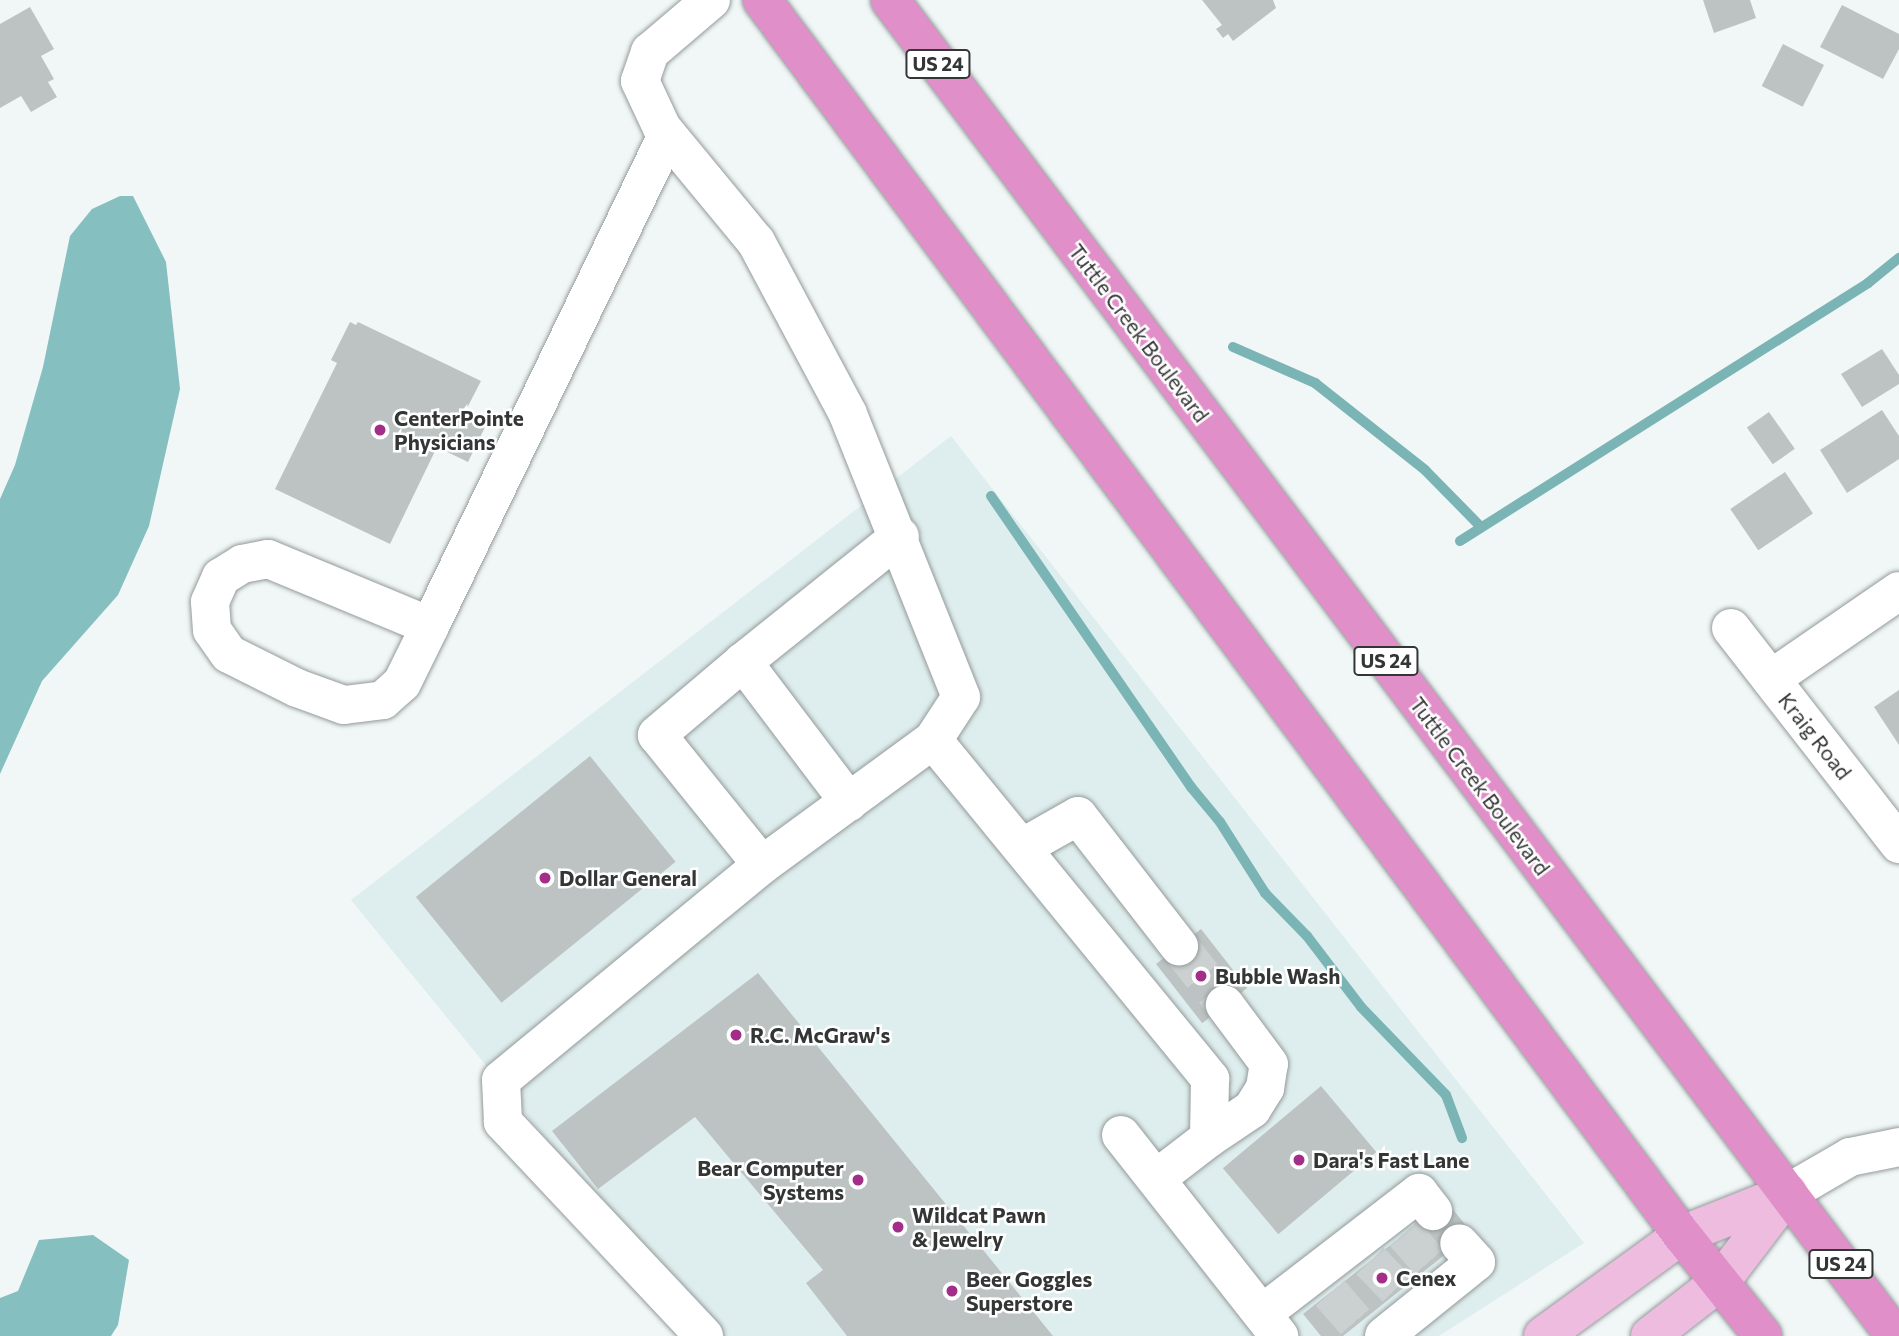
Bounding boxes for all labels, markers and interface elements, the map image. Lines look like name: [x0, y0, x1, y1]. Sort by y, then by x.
road number: US 24: [905, 48, 971, 80]
street label: Tuttle Creek Boulevard: [1064, 239, 1214, 427]
place label: CenterPointe Physicians: [394, 405, 524, 455]
marker: CenterPointe Physicians: [372, 422, 388, 438]
road number: US 24: [1353, 646, 1419, 676]
street label: Kraig Road: [1773, 688, 1857, 784]
street label: Tuttle Creek Boulevard: [1405, 692, 1555, 880]
place label: Dollar General: [559, 865, 697, 891]
marker: Dollar General: [537, 870, 553, 886]
place label: Bubble Wash: [1215, 963, 1340, 989]
marker: Bubble Wash: [1193, 968, 1209, 984]
place label: R.C. McGraw's: [750, 1022, 890, 1048]
marker: R.C. McGraw's: [728, 1027, 744, 1043]
place label: Dara's Fast Lane: [1313, 1147, 1469, 1173]
marker: Dara's Fast Lane: [1291, 1152, 1307, 1168]
place label: Bear Computer Systems: [697, 1155, 844, 1205]
marker: Bear Computer Systems: [850, 1172, 866, 1188]
place label: Wildcat Pawn & Jewelry: [912, 1202, 1046, 1252]
marker: Wildcat Pawn & Jewelry: [890, 1219, 906, 1235]
road number: US 24: [1808, 1248, 1874, 1280]
place label: Cenex: [1396, 1265, 1457, 1291]
place label: Beer Goggles Superstore: [966, 1266, 1092, 1316]
marker: Cenex: [1374, 1270, 1390, 1286]
marker: Beer Goggles Superstore: [944, 1283, 960, 1299]

